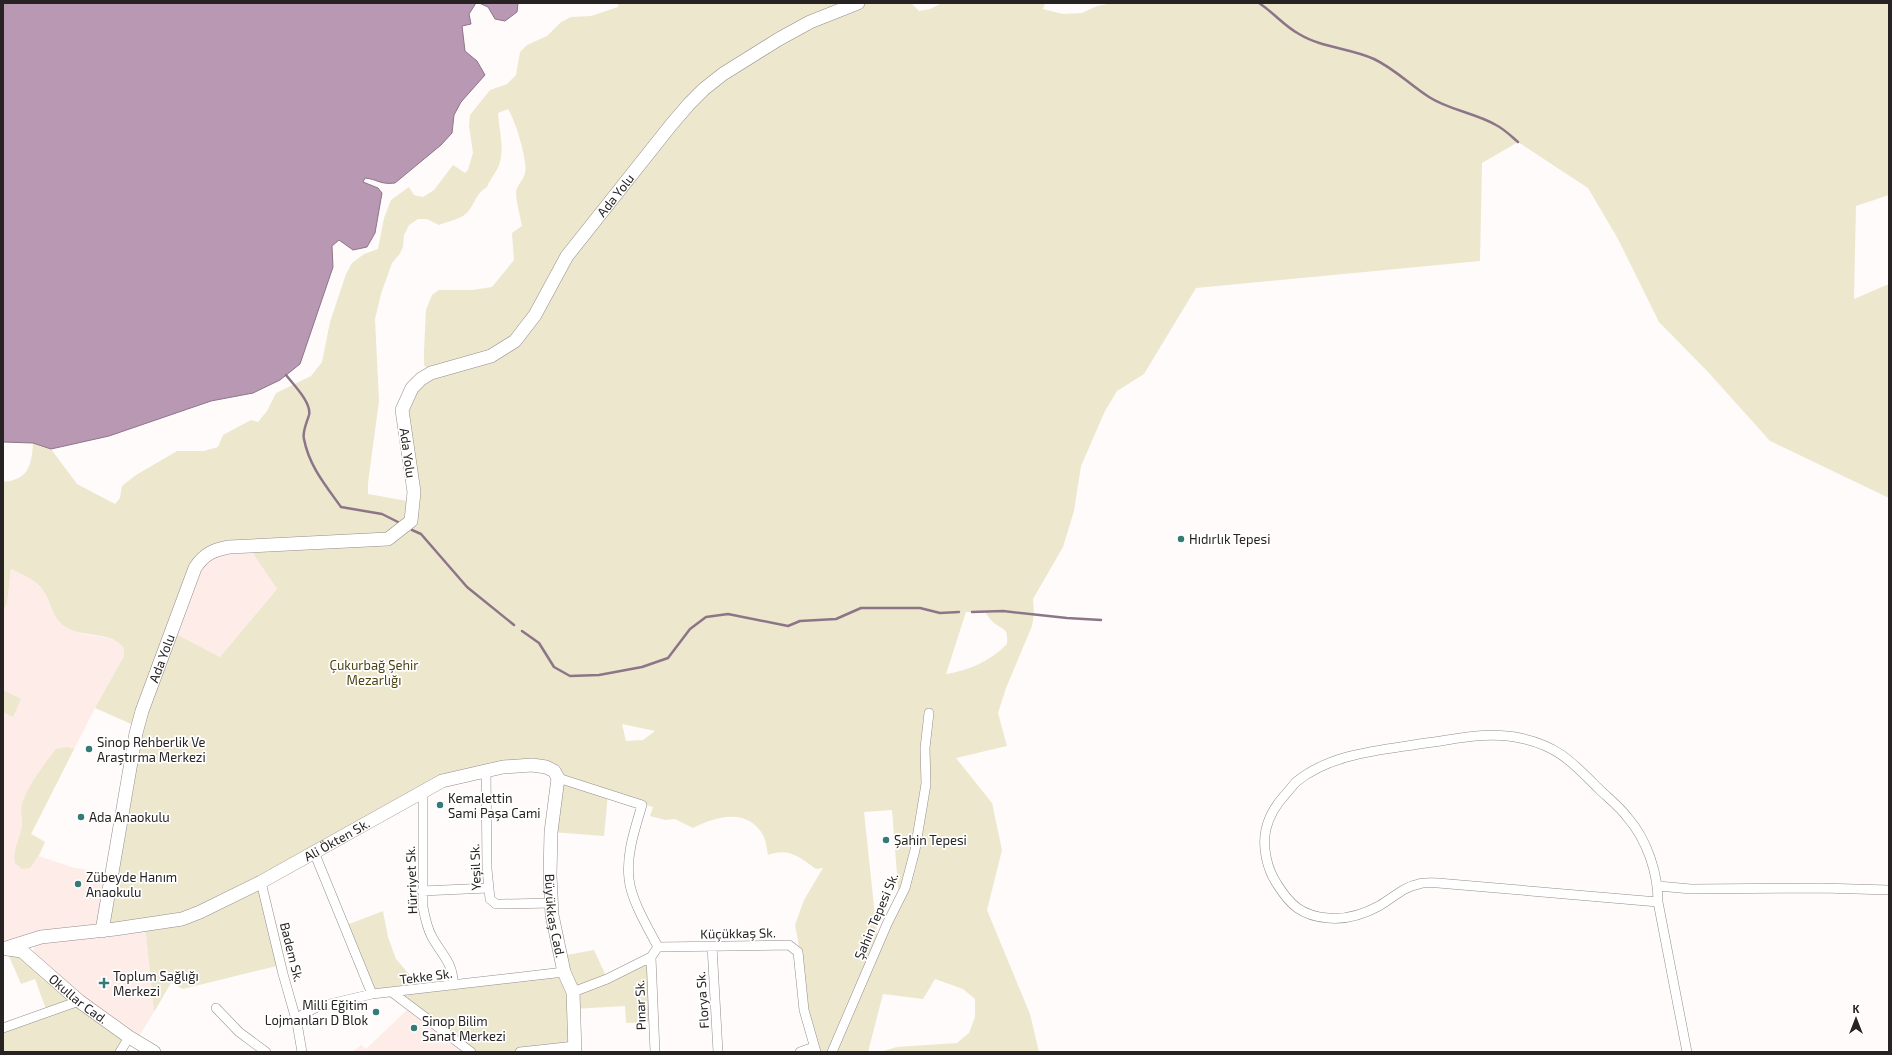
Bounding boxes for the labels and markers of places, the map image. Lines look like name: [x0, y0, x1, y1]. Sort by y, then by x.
place label: Hıdırlık Tepesi: [1189, 531, 1270, 547]
marker: Hıdırlık Tepesi: [1176, 534, 1186, 544]
place label: Sinop Rehberlik Ve Araştırma Merkezi: [97, 734, 206, 766]
marker: Sinop Rehberlik Ve Araştırma Merkezi: [84, 744, 94, 754]
place label: Kemalettin Sami Paşa Cami: [448, 790, 541, 822]
marker: Kemalettin Sami Paşa Cami: [435, 800, 445, 810]
place label: Ada Anaokulu: [89, 809, 170, 825]
marker: Ada Anaokulu: [76, 812, 86, 822]
place label: Şahin Tepesi: [894, 832, 967, 849]
marker: Şahin Tepesi: [881, 835, 891, 845]
place label: Zübeyde Hanım Anaokulu: [86, 869, 177, 900]
marker: Zübeyde Hanım Anaokulu: [73, 879, 83, 889]
place label: Toplum Sağlığı Merkezi: [113, 968, 199, 999]
marker: Toplum Sağlığı Merkezi: [98, 977, 110, 989]
place label: Milli Eğitim Lojmanları D Blok: [265, 997, 368, 1028]
marker: Milli Eğitim Lojmanları D Blok: [371, 1007, 381, 1017]
place label: Sinop Bilim Sanat Merkezi: [422, 1013, 506, 1044]
marker: Sinop Bilim Sanat Merkezi: [409, 1023, 419, 1033]

